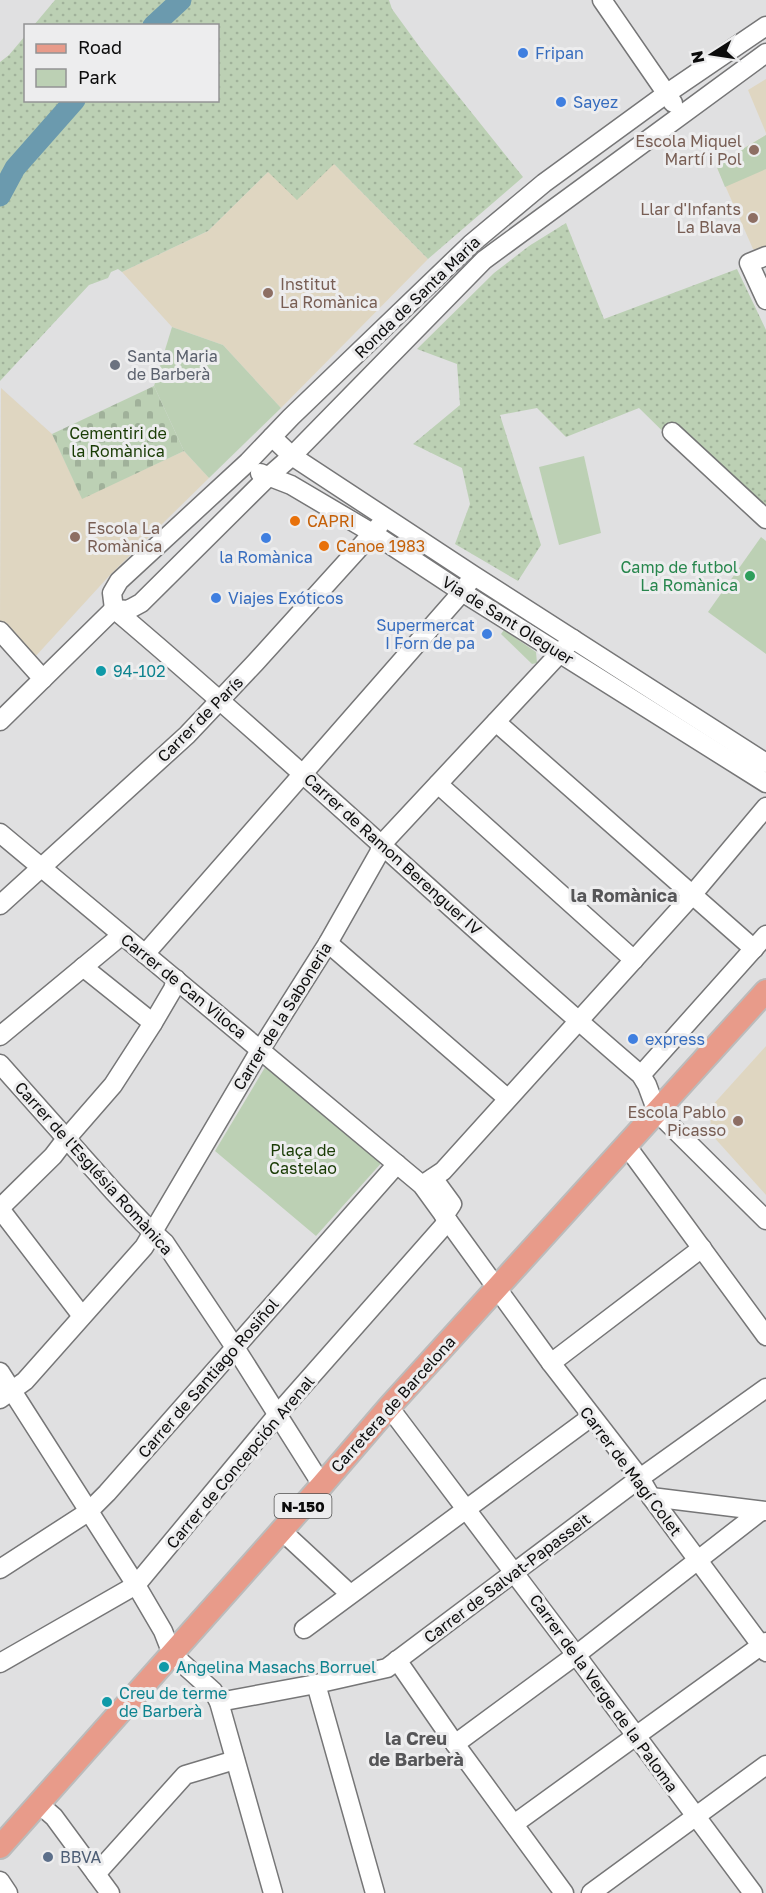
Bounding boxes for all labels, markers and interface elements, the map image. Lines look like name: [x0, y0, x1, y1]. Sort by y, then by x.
legend: [24, 24, 219, 102]
north arrow: [682, 24, 742, 84]
text: Road: [78, 36, 122, 58]
place label: Fripan: [535, 43, 584, 63]
marker: Fripan: [516, 46, 530, 60]
text: N: [686, 49, 708, 65]
text: Park: [78, 66, 117, 88]
place label: Sayez: [573, 92, 618, 112]
marker: Sayez: [554, 95, 568, 109]
place label: Escola Miquel Martí i Pol: [635, 131, 742, 169]
marker: Escola Miquel Martí i Pol: [747, 143, 761, 157]
place label: Llar d'Infants La Blava: [640, 199, 741, 237]
marker: Llar d'Infants La Blava: [746, 211, 760, 225]
street label: Ronda de Santa Maria: [350, 232, 484, 362]
place label: Institut La Romànica: [280, 274, 378, 312]
marker: Institut La Romànica: [261, 286, 275, 300]
place label: Santa Maria de Barberà: [127, 346, 218, 384]
marker: Santa Maria de Barberà: [108, 358, 122, 372]
park label: Cementiri de la Romànica: [69, 423, 167, 461]
place label: CAPRI: [307, 511, 355, 531]
marker: CAPRI: [288, 514, 302, 528]
place label: Escola La Romànica: [87, 518, 162, 556]
marker: Escola La Romànica: [68, 530, 82, 544]
marker: la Romànica: [259, 531, 273, 545]
place label: Canoe 1983: [336, 536, 425, 556]
marker: Canoe 1983: [317, 539, 331, 553]
place label: la Romànica: [219, 547, 313, 567]
place label: Camp de futbol La Romànica: [620, 557, 738, 595]
marker: Camp de futbol La Romànica: [743, 569, 757, 583]
street label: Via de Sant Oleguer: [438, 571, 578, 669]
place label: Viajes Exóticos: [228, 588, 343, 608]
marker: Viajes Exóticos: [209, 591, 223, 605]
place label: Supermercat I Forn de pa: [376, 615, 475, 653]
marker: Supermercat I Forn de pa: [480, 627, 494, 641]
place label: 94-102: [113, 661, 165, 681]
marker: 94-102: [94, 664, 108, 678]
street label: Carrer de París: [153, 672, 247, 766]
street label: Carrer de Ramon Berenguer IV: [300, 769, 486, 939]
district label: la Romànica: [571, 884, 677, 906]
street label: Carrer de Can Viloca: [117, 929, 251, 1043]
street label: Carrer de la Saboneria: [228, 938, 336, 1094]
place label: express: [645, 1029, 705, 1049]
marker: express: [626, 1032, 640, 1046]
street label: Carrer de l'Església Romànica: [11, 1077, 177, 1259]
place label: Escola Pablo Picasso: [628, 1102, 726, 1140]
marker: Escola Pablo Picasso: [731, 1114, 745, 1128]
park label: Plaça de Castelao: [269, 1140, 337, 1178]
street label: Carrer de Santiago Rosiñol: [133, 1294, 283, 1462]
street label: Carretera de Barcelona: [326, 1332, 460, 1476]
street label: Carrer de Concepción Arenal: [162, 1371, 318, 1553]
street label: Carrer de Magí Colet: [576, 1402, 686, 1540]
road number: N-150: [274, 1494, 332, 1518]
street label: Carrer de Salvat-Papasseit: [420, 1509, 594, 1647]
street label: Carrer de la Verge de la Paloma: [525, 1590, 683, 1796]
place label: Angelina Masachs Borruel: [176, 1657, 376, 1677]
marker: Angelina Masachs Borruel: [157, 1660, 171, 1674]
place label: Creu de terme de Barberà: [119, 1683, 227, 1721]
marker: Creu de terme de Barberà: [100, 1695, 114, 1709]
district label: la Creu de Barberà: [368, 1727, 464, 1770]
place label: BBVA: [60, 1847, 101, 1867]
marker: BBVA: [41, 1850, 55, 1864]

